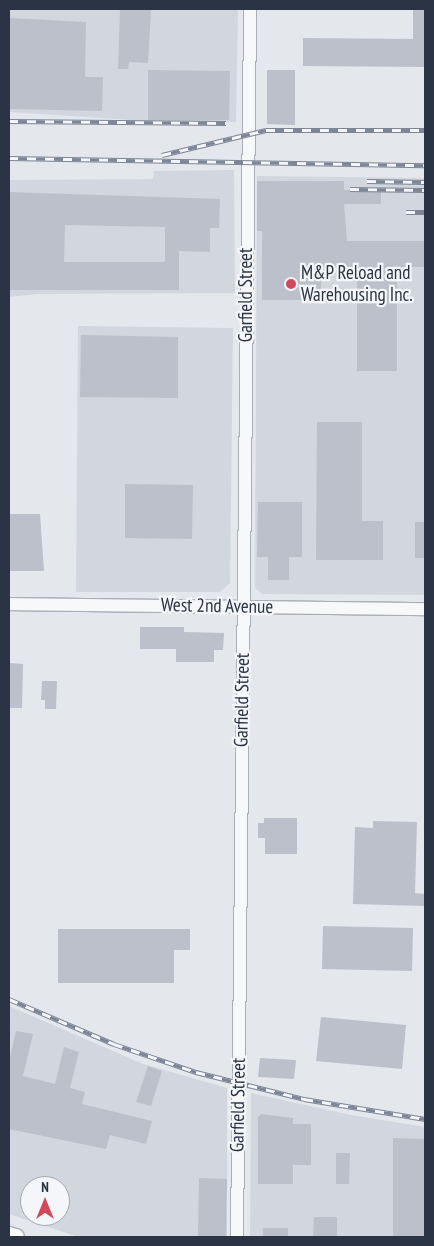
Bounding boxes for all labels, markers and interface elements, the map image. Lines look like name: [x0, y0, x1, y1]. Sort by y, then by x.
street label: Garfield Street: [235, 248, 257, 342]
place label: M&P Reload and Warehousing Inc.: [301, 262, 413, 306]
marker: M&P Reload and Warehousing Inc.: [285, 278, 297, 290]
street label: West 2nd Avenue: [160, 594, 274, 618]
street label: Garfield Street: [230, 653, 254, 747]
street label: Garfield Street: [226, 1058, 250, 1152]
north arrow: [20, 1176, 70, 1226]
text: N: [41, 1178, 49, 1196]

